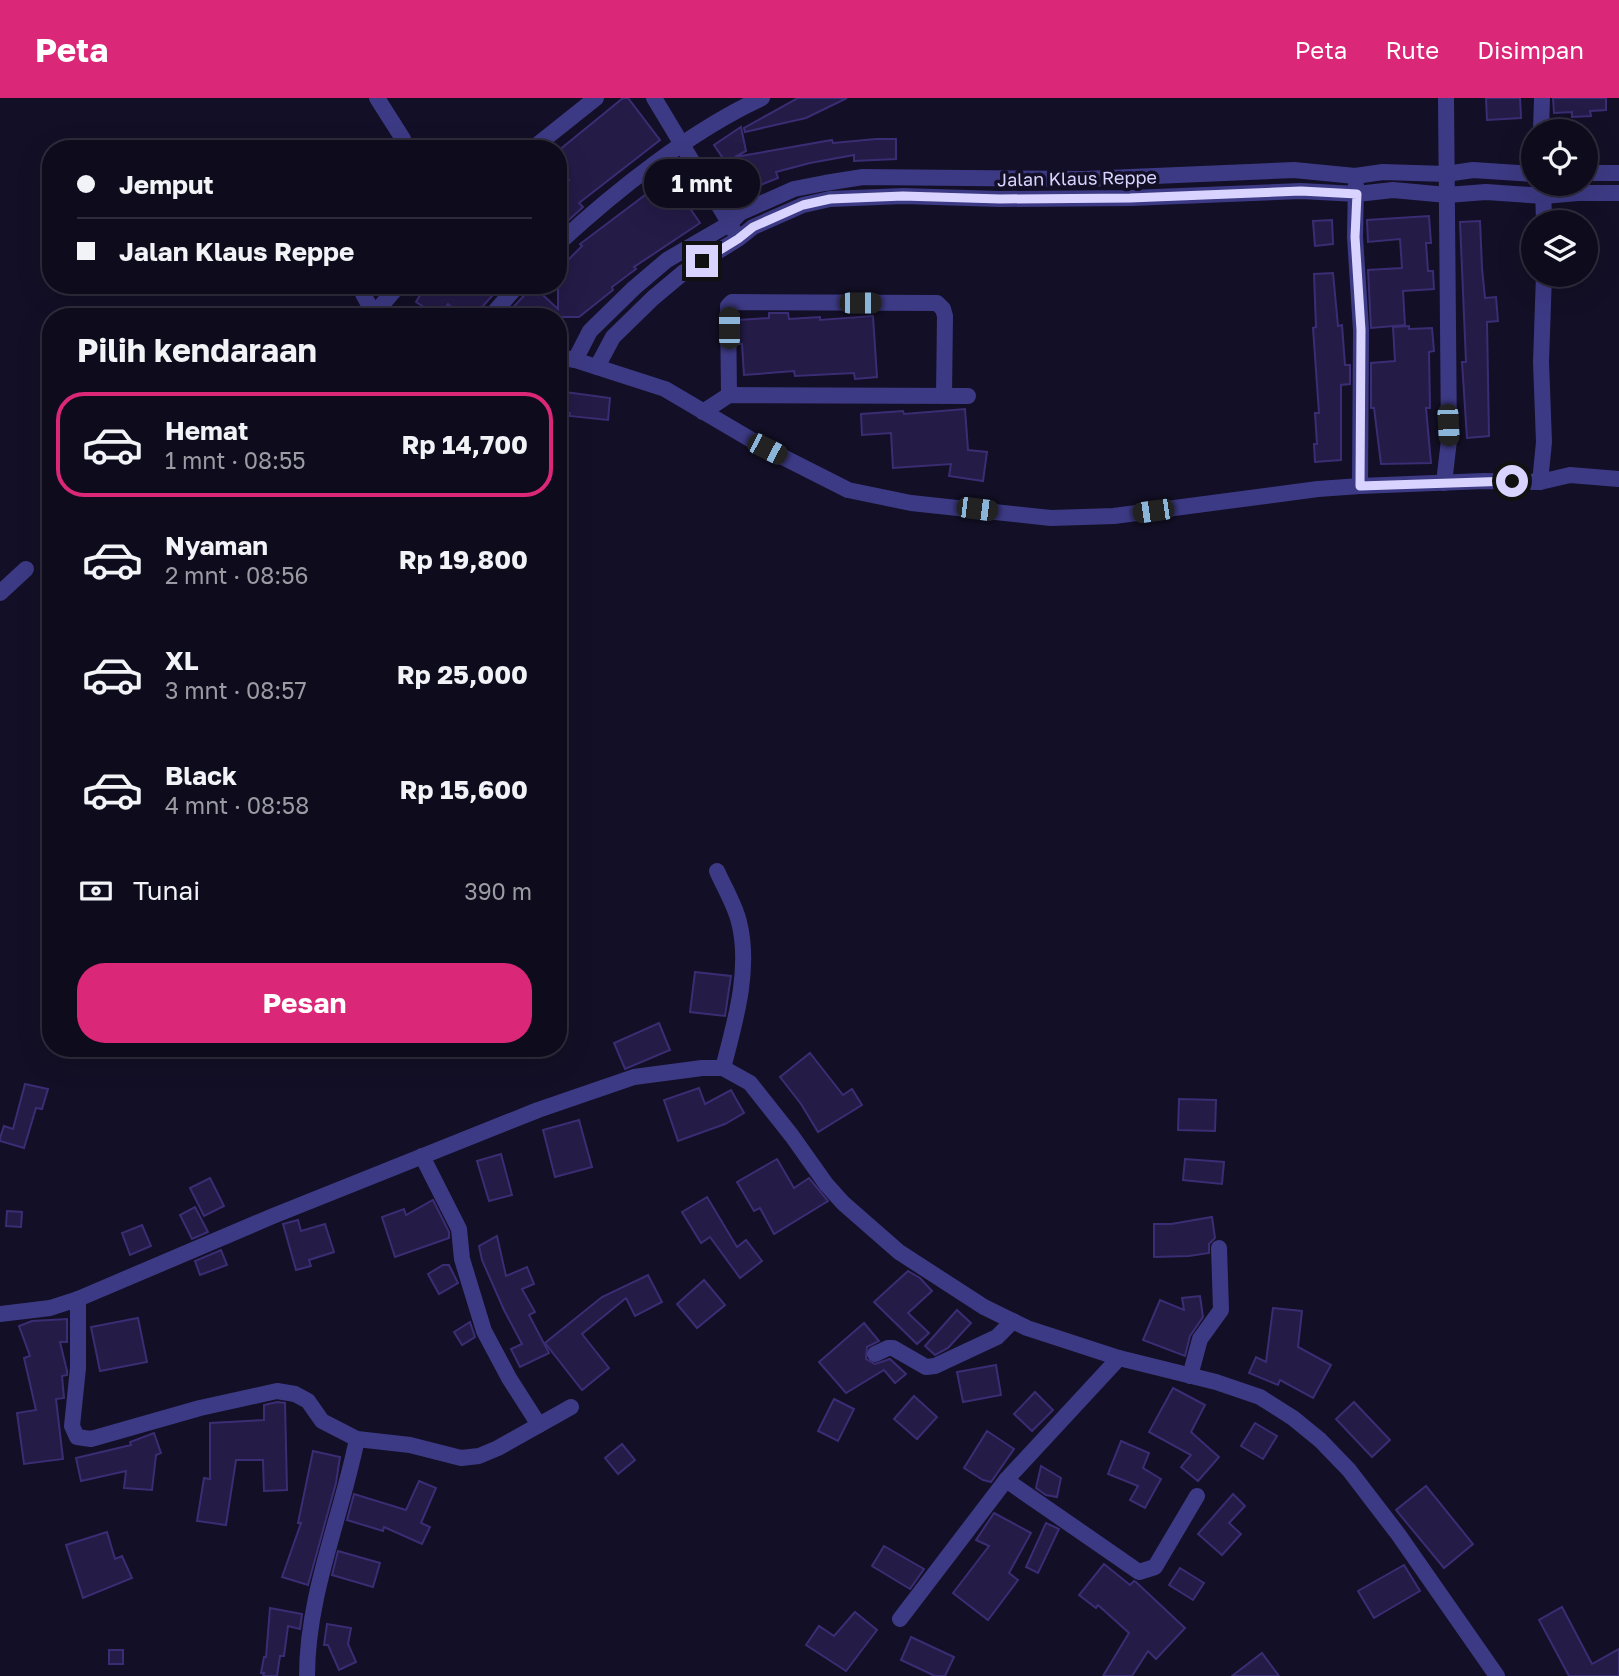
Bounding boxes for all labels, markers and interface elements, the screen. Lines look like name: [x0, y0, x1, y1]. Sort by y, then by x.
text: Peta: [35, 30, 108, 69]
text: Peta: [1295, 35, 1347, 64]
text: Rute: [1385, 35, 1439, 64]
text: Disimpan: [1477, 35, 1584, 64]
map controls: [1521, 119, 1598, 287]
button: locate: [1521, 119, 1598, 196]
callout: 1 mnt: [644, 159, 760, 208]
street label: Jalan Klaus Reppe: [997, 166, 1157, 190]
text: Jemput: [119, 169, 214, 200]
text: 1 mnt: [672, 169, 732, 197]
button: layers: [1521, 210, 1598, 287]
text: Jalan Klaus Reppe: [119, 236, 354, 267]
route end: [686, 245, 718, 277]
car: [840, 293, 882, 314]
car: [719, 307, 740, 349]
text: Pilih kendaraan: [77, 331, 317, 369]
car: [1437, 403, 1460, 447]
icon: car: [81, 413, 144, 476]
text: Hemat: [165, 415, 248, 446]
text: Rp 14,700: [402, 429, 528, 460]
car: [744, 430, 791, 468]
text: 1 mnt · 08:55: [165, 446, 306, 474]
route start: [1496, 465, 1528, 497]
car: [955, 496, 1000, 522]
car: [1131, 498, 1176, 524]
icon: car: [81, 528, 144, 591]
text: Nyaman: [165, 530, 268, 561]
text: Rp 19,800: [399, 544, 528, 575]
text: 2 mnt · 08:56: [165, 561, 308, 589]
icon: car: [81, 643, 144, 706]
text: XL: [165, 645, 199, 676]
text: Rp 25,000: [397, 659, 528, 690]
text: 3 mnt · 08:57: [165, 676, 307, 704]
icon: car: [81, 758, 144, 821]
text: Black: [165, 760, 237, 791]
text: Rp 15,600: [400, 774, 528, 805]
text: 4 mnt · 08:58: [165, 791, 309, 819]
icon: cash: [77, 872, 115, 910]
text: Tunai: [133, 875, 200, 906]
text: 390 m: [464, 877, 532, 905]
button: Pesan: [77, 963, 532, 1043]

